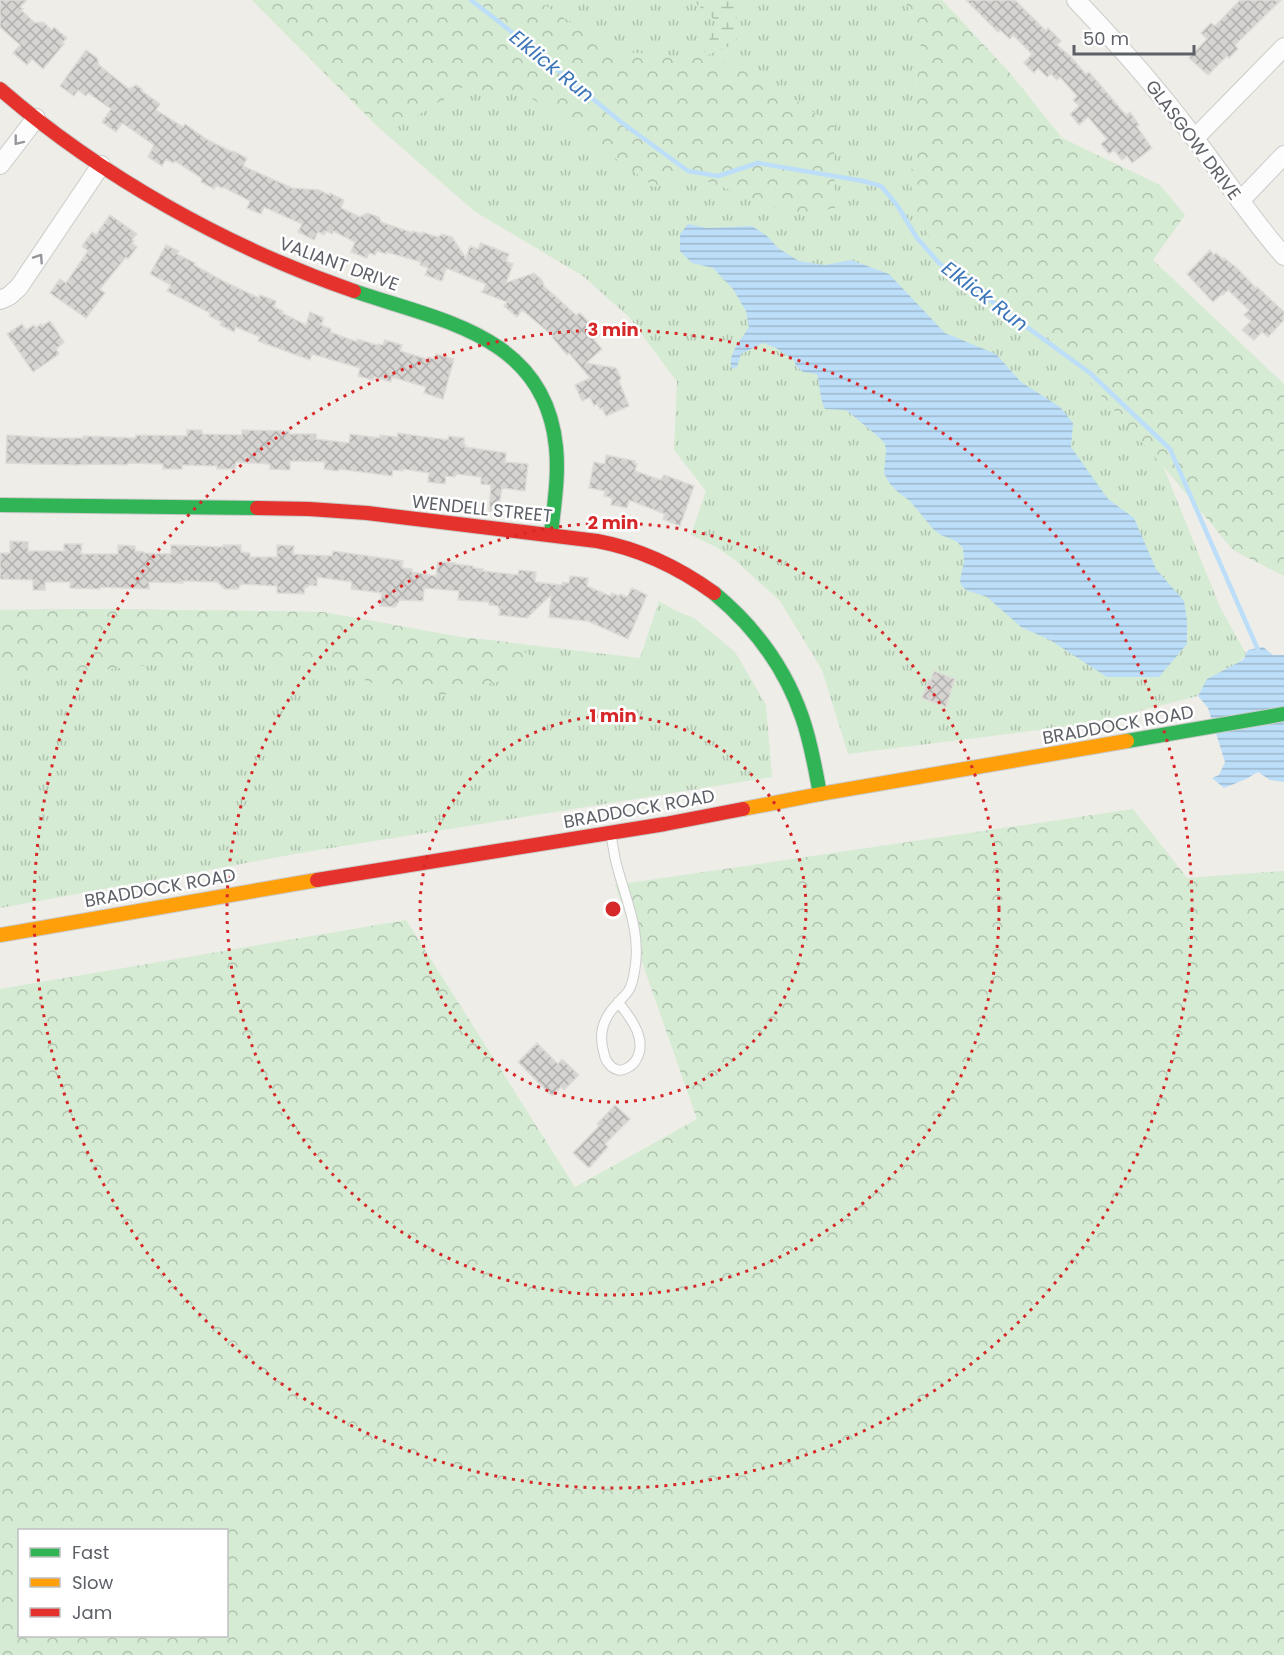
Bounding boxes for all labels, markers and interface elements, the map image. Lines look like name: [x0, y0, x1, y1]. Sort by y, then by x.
scale bar: [1074, 18, 1194, 56]
water label: Elklick Run: [504, 23, 600, 109]
text: 50 m: [1083, 26, 1129, 51]
street label: GLASGOW DRIVE: [1140, 74, 1247, 205]
one-way arrow: [14, 135, 25, 146]
street label: VALIANT DRIVE: [276, 230, 402, 297]
one-way arrow: [31, 254, 43, 264]
water label: Elklick Run: [936, 254, 1034, 338]
text: 3 min: [587, 317, 639, 342]
street label: WENDELL STREET: [411, 489, 554, 528]
text: 2 min: [588, 510, 638, 535]
street label: BRADDOCK ROAD: [1040, 699, 1195, 750]
text: 1 min: [589, 703, 637, 728]
street label: BRADDOCK ROAD: [561, 783, 716, 834]
street label: BRADDOCK ROAD: [82, 862, 237, 913]
centre of rings: [603, 899, 623, 919]
legend: [18, 1529, 228, 1637]
text: Fast: [72, 1540, 109, 1565]
text: Slow: [72, 1570, 114, 1595]
text: Jam: [72, 1600, 112, 1625]

